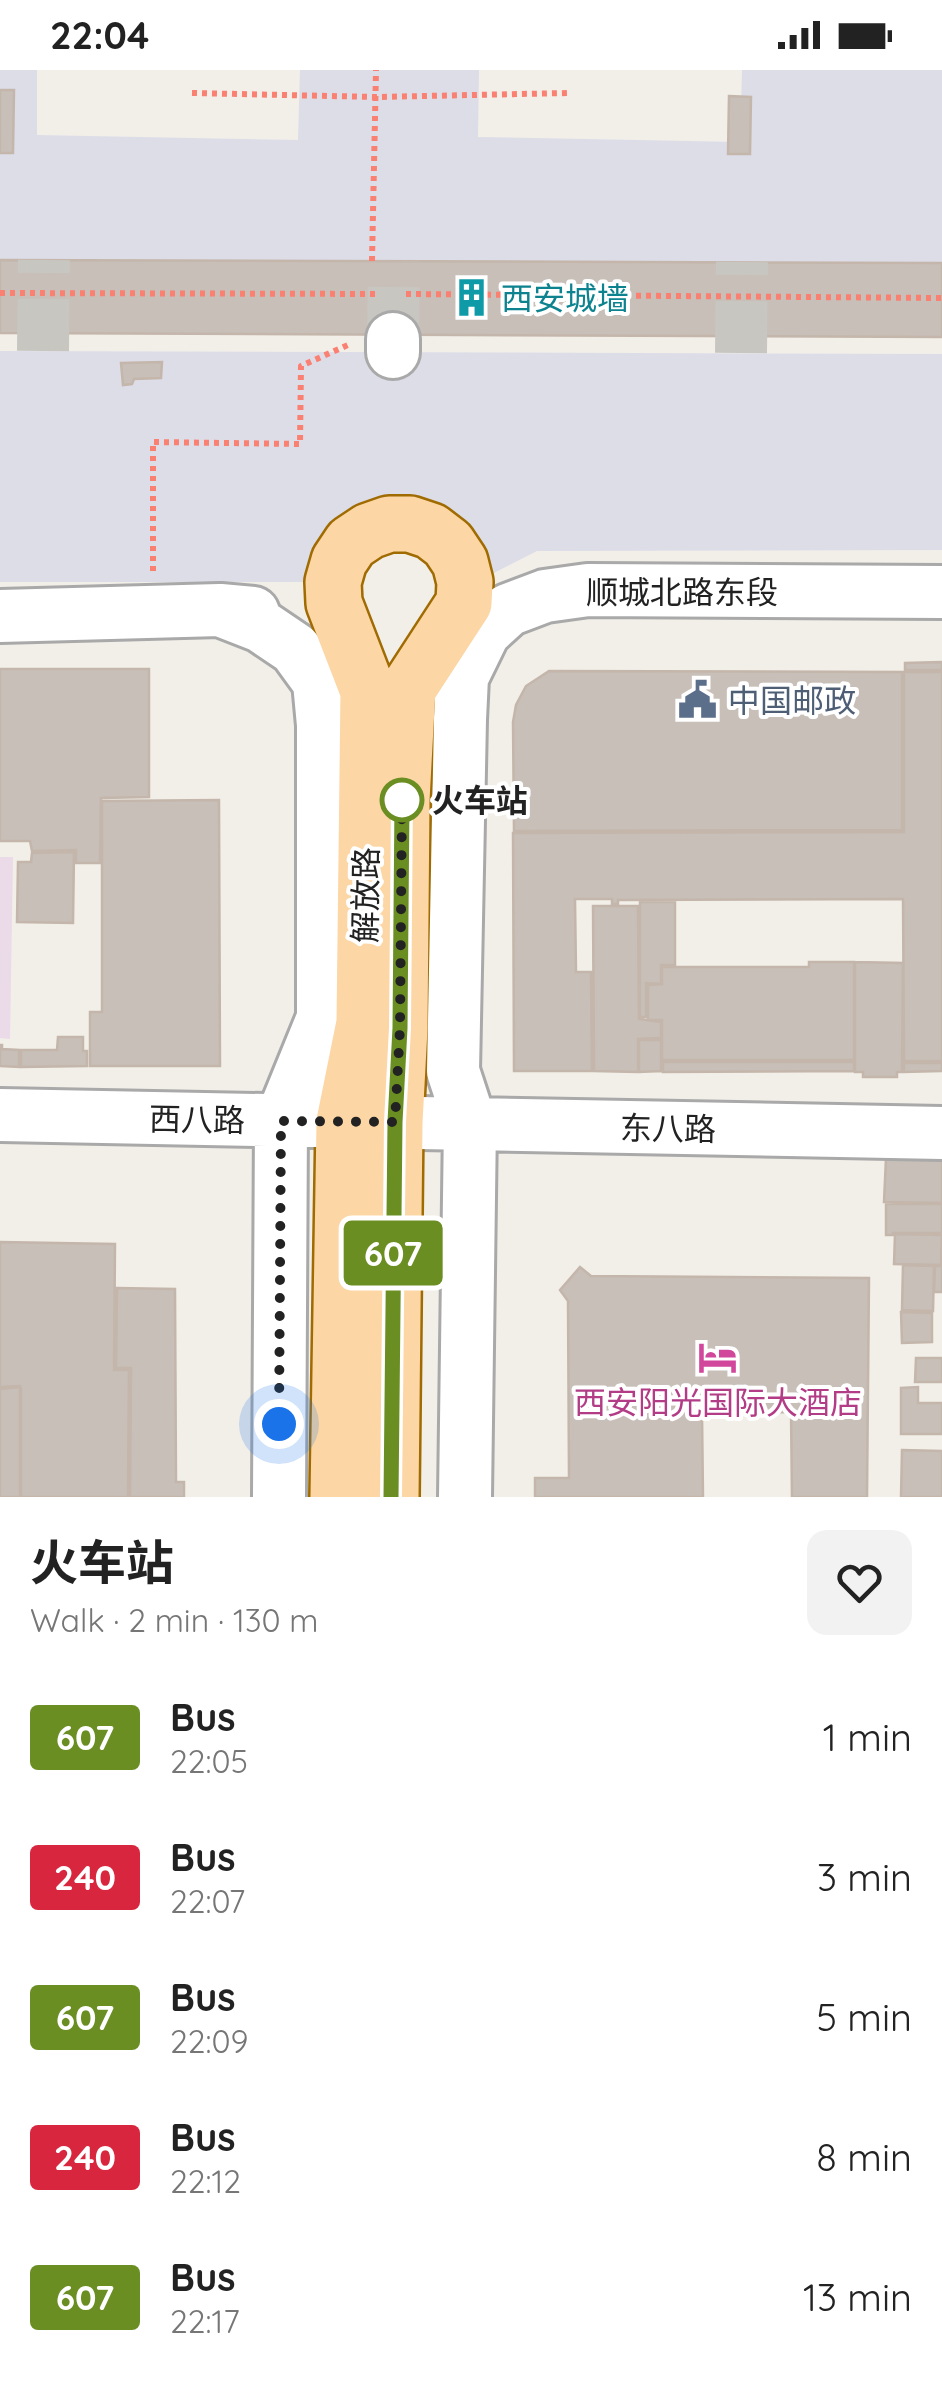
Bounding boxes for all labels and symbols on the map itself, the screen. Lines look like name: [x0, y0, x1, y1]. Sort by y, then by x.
building icon: 西安城墙: [450, 277, 492, 319]
place label: 西安城墙: [501, 278, 629, 318]
street label: 顺城北路东段: [586, 572, 778, 612]
public building icon: 中国邮政: [677, 679, 719, 721]
place label: 中国邮政: [728, 680, 856, 720]
marker: 火车站: [381, 779, 423, 821]
place label: 火车站: [432, 780, 528, 820]
street label: 解放路: [344, 847, 386, 943]
street label: 西八路: [149, 1098, 245, 1140]
street label: 东八路: [620, 1107, 716, 1149]
line badge: 607: [336, 1220, 450, 1286]
hotel icon: 西安阳光国际大酒店: [697, 1336, 739, 1378]
place label: 西安阳光国际大酒店: [574, 1382, 862, 1422]
your location: [254, 1399, 304, 1449]

